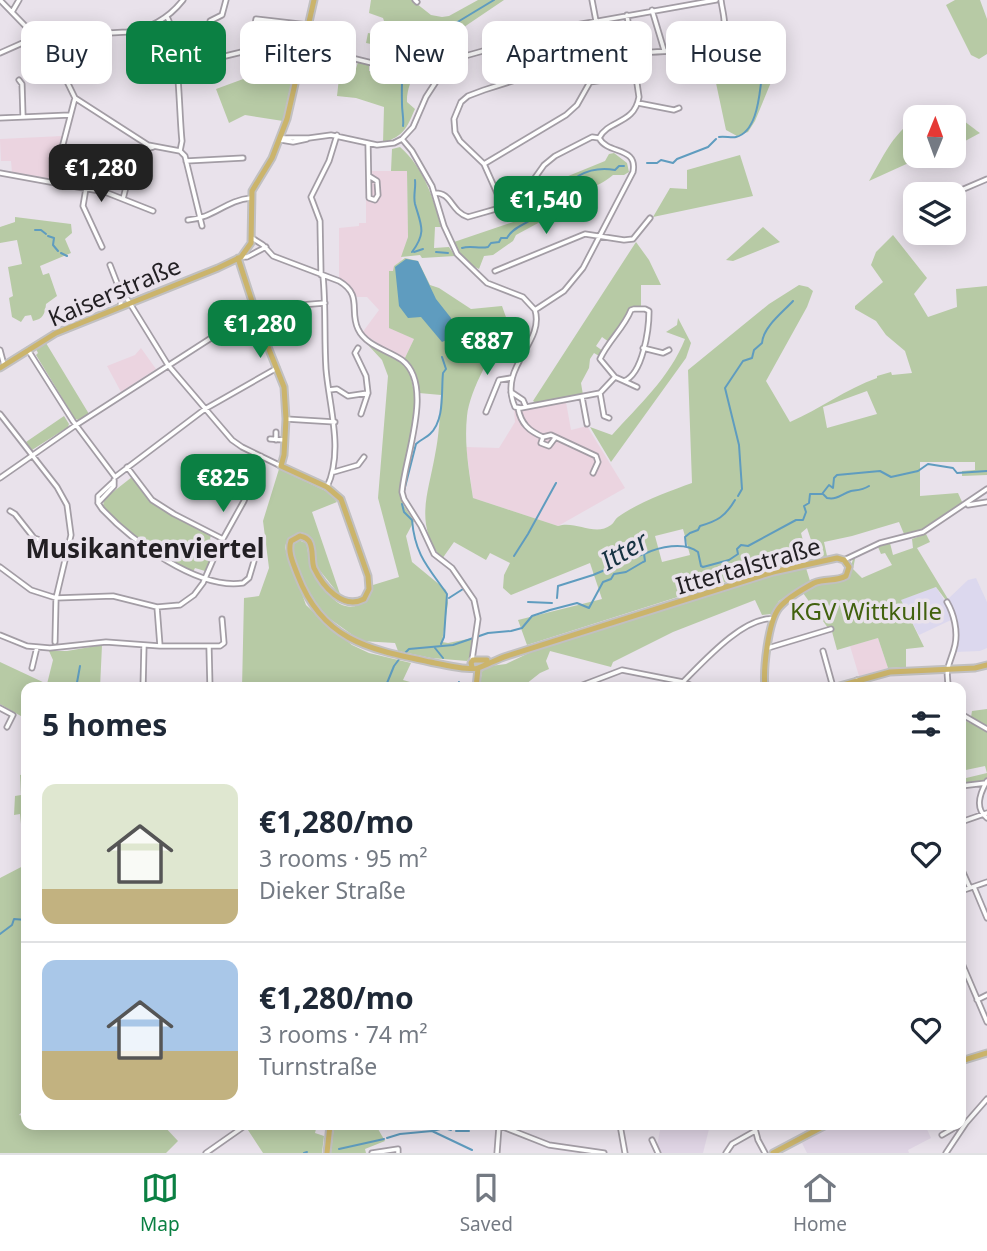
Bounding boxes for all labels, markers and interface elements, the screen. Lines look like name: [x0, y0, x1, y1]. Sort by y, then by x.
chip: Buy: [21, 21, 112, 84]
chip: Rent: [126, 21, 226, 84]
chip: Filters: [240, 21, 356, 84]
chip: New: [370, 21, 468, 84]
chip: Apartment: [482, 21, 652, 84]
chip: House: [666, 21, 786, 84]
north arrow: [903, 105, 966, 168]
map controls: [903, 105, 966, 245]
pin: €1,280: [44, 144, 158, 204]
text: €1,280: [65, 151, 137, 183]
pin: €1,540: [489, 176, 603, 236]
button: layers: [903, 182, 966, 245]
text: €1,540: [510, 183, 582, 215]
street label: Kaiserstraße: [43, 248, 185, 334]
pin: €1,280: [203, 300, 317, 360]
text: €1,280: [224, 307, 296, 339]
pin: €887: [446, 318, 528, 377]
text: €887: [461, 324, 513, 356]
pin: €825: [182, 454, 264, 514]
text: €825: [197, 461, 249, 493]
water label: Itter: [593, 521, 656, 578]
street label: Ittertalstraße: [672, 529, 824, 601]
district label: Musikantenviertel: [26, 530, 264, 566]
park label: KGV Wittkulle: [790, 594, 942, 627]
text: 5 homes: [42, 704, 167, 745]
icon: filters: [907, 705, 945, 743]
text: €1,280/mo: [259, 801, 414, 842]
icon: home: [98, 812, 182, 896]
icon: heart: [907, 835, 945, 873]
text: 3 rooms · 95 m²: [259, 842, 428, 874]
text: Dieker Straße: [259, 874, 406, 906]
text: €1,280/mo: [259, 977, 414, 1018]
icon: home: [98, 988, 182, 1072]
icon: heart: [907, 1011, 945, 1049]
text: 3 rooms · 74 m²: [259, 1018, 428, 1050]
text: Turnstraße: [259, 1050, 377, 1082]
tab: Map: [140, 1169, 180, 1237]
tab: Saved: [460, 1169, 513, 1237]
tab: Home: [793, 1169, 847, 1237]

